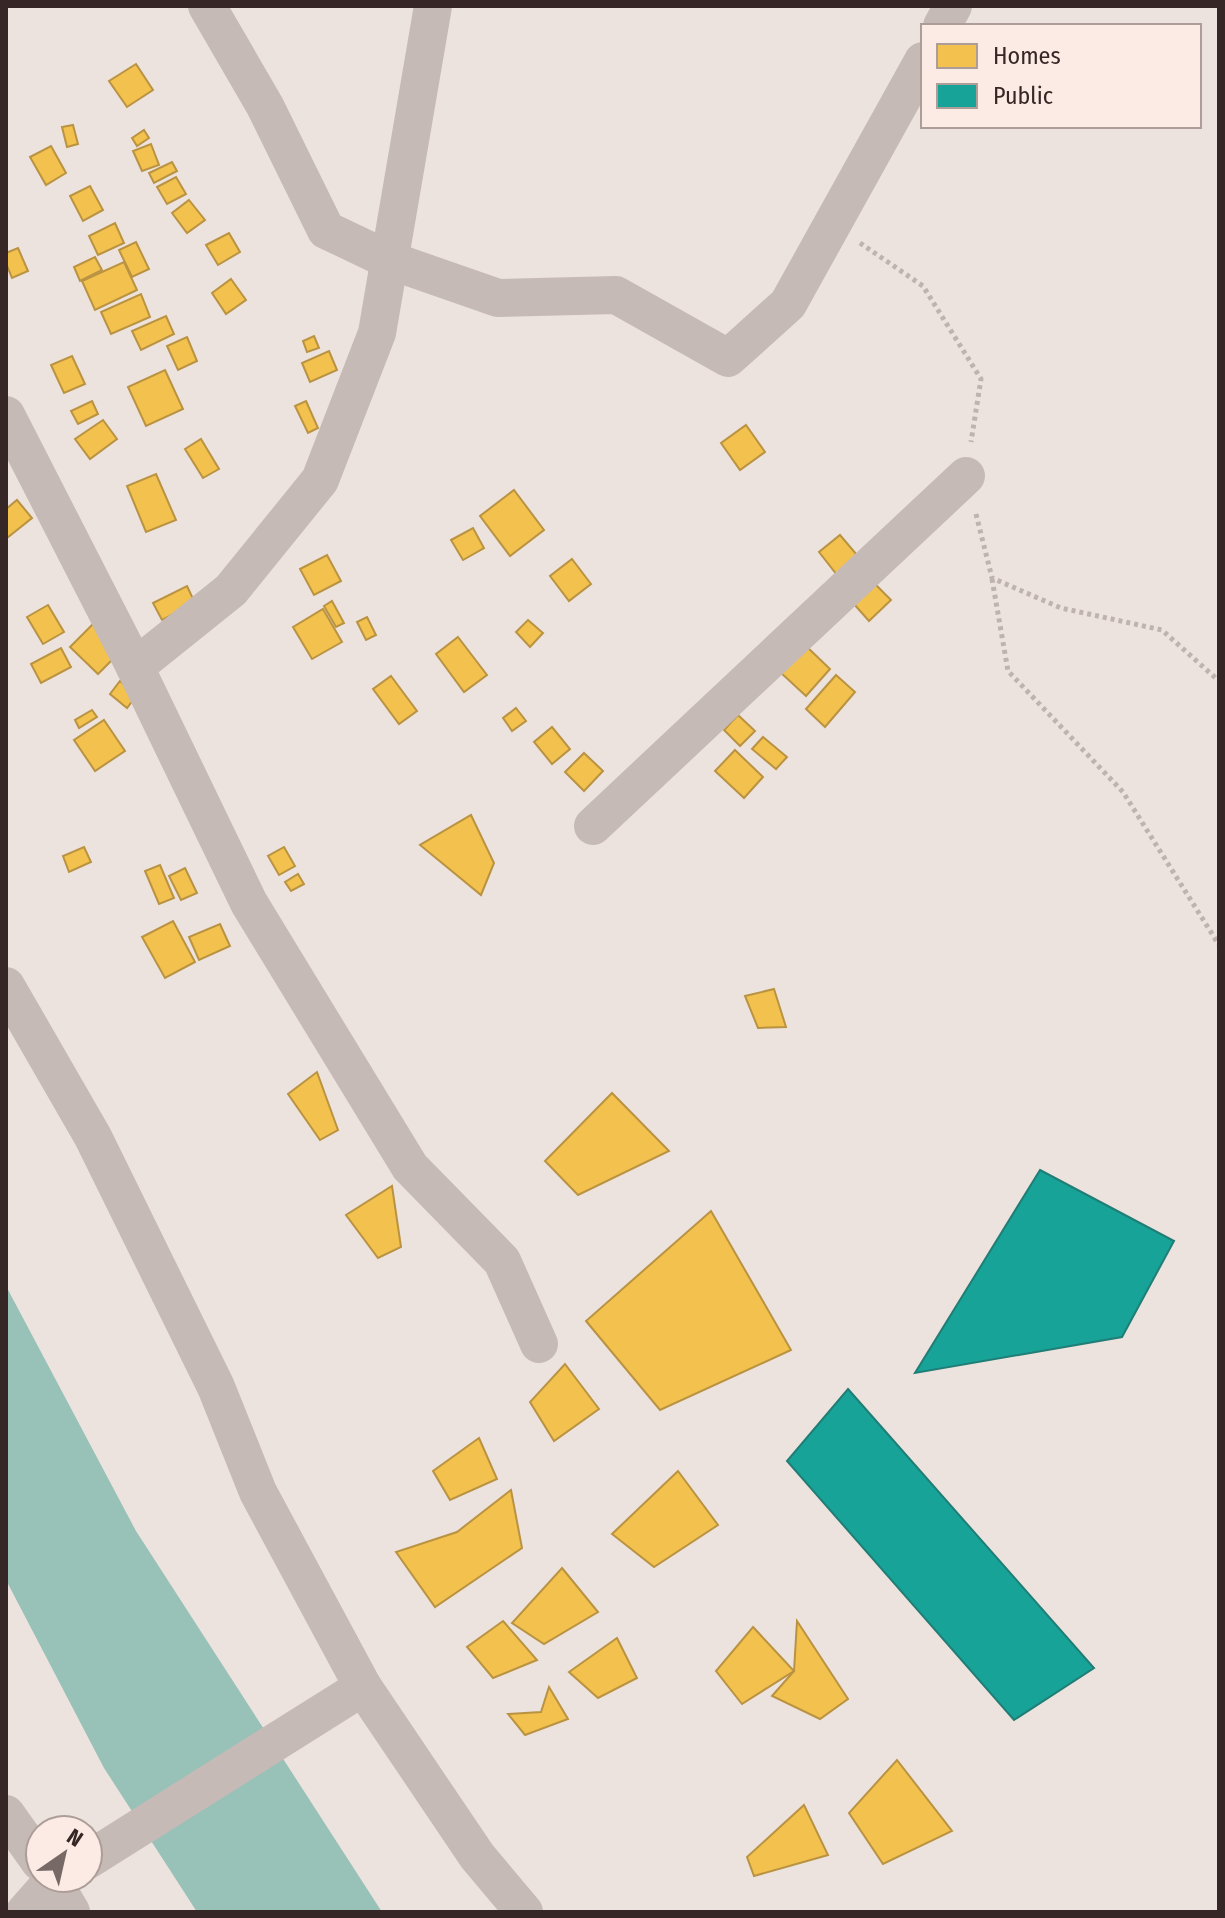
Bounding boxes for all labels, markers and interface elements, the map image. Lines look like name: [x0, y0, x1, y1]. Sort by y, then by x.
legend: [921, 24, 1201, 128]
text: Homes: [993, 42, 1061, 70]
text: Public: [993, 82, 1053, 110]
north arrow: [24, 1814, 104, 1894]
text: N: [62, 1823, 88, 1853]

